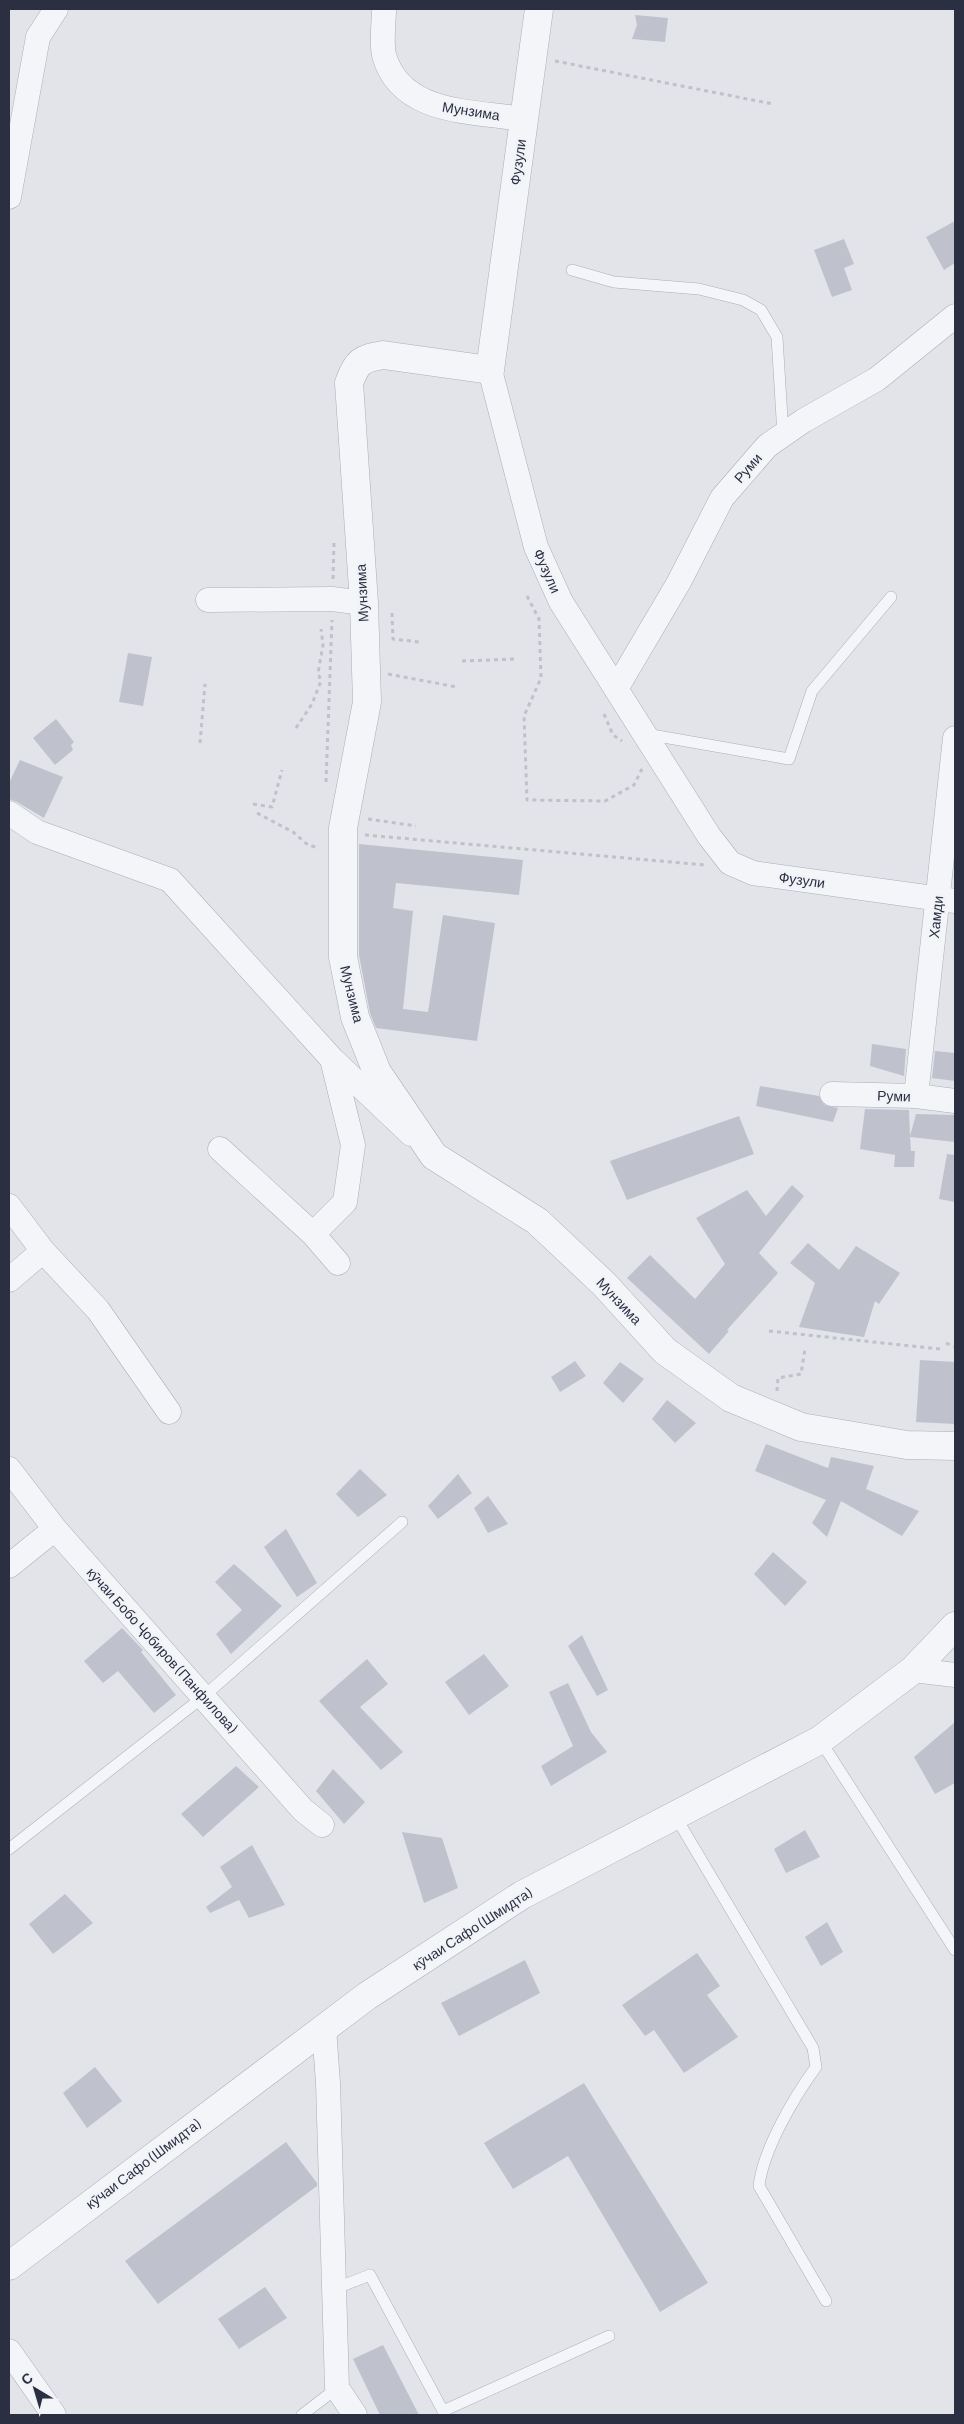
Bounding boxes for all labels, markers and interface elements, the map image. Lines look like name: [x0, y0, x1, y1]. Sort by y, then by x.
street label: Мунзима: [441, 98, 501, 123]
street label: Фузули: [506, 138, 529, 186]
street label: Руми: [730, 449, 765, 486]
street label: Фузули: [530, 546, 565, 596]
street label: Мунзима: [351, 563, 372, 623]
street label: Фузули: [778, 868, 826, 891]
street label: Хамди: [925, 895, 946, 939]
street label: Мунзима: [337, 964, 368, 1024]
street label: Руми: [877, 1086, 911, 1105]
street label: Мунзима: [593, 1274, 646, 1328]
street label: кӯчаи Бобо Ҷобиров (Панфилова): [84, 1564, 241, 1736]
street label: кӯчаи Сафо (Шмидта): [409, 1883, 535, 1974]
street label: кӯчаи Сафо (Шмидта): [82, 2115, 204, 2212]
north arrow: [10, 2364, 60, 2414]
text: С: [17, 2369, 36, 2388]

